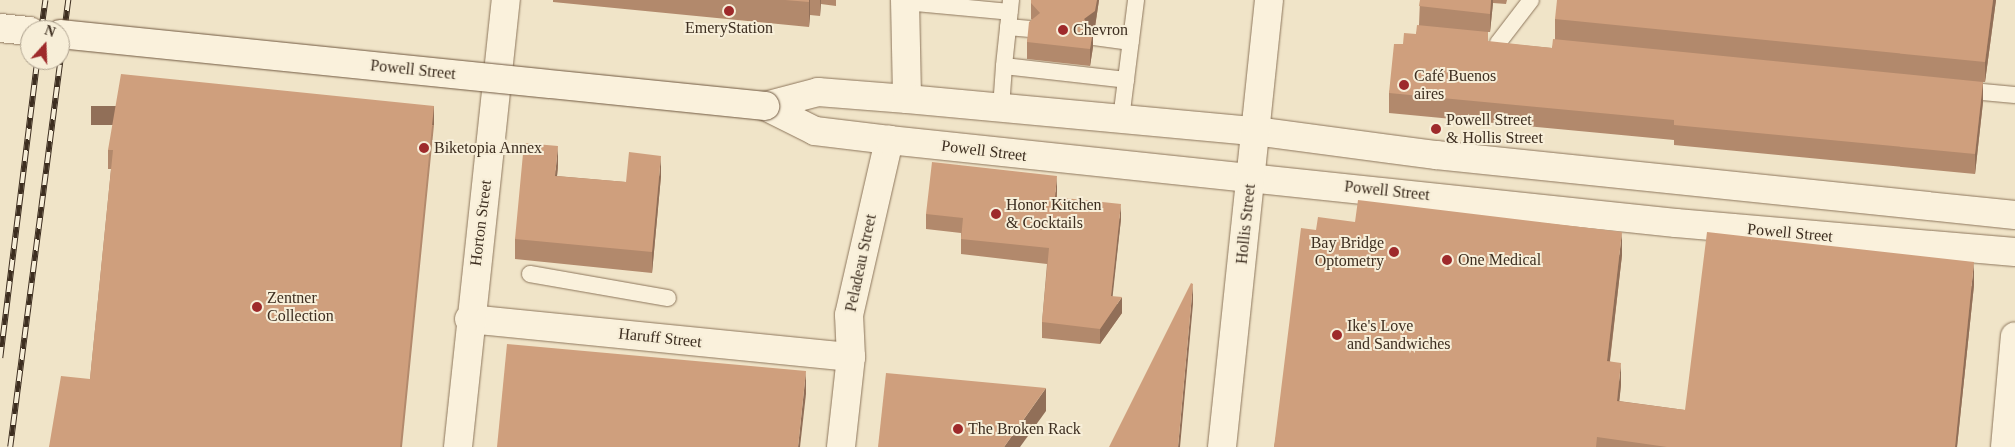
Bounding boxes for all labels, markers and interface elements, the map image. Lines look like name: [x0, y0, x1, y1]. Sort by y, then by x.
marker: EmeryStation: [723, 5, 735, 17]
place label: EmeryStation: [685, 18, 773, 38]
north arrow: [20, 20, 70, 70]
place label: Chevron: [1073, 20, 1128, 40]
text: N: [43, 23, 57, 40]
marker: Chevron: [1057, 24, 1069, 36]
street label: Powell Street: [369, 56, 457, 84]
place label: Café Buenos aires: [1414, 66, 1496, 104]
marker: Café Buenos aires: [1398, 79, 1410, 91]
place label: Powell Street & Hollis Street: [1446, 110, 1543, 148]
marker: Powell Street & Hollis Street: [1430, 123, 1442, 135]
street label: Powell Street: [940, 136, 1028, 166]
place label: Biketopia Annex: [434, 138, 543, 158]
marker: Biketopia Annex: [418, 142, 430, 154]
street label: Powell Street: [1343, 177, 1431, 205]
street label: Horton Street: [466, 179, 496, 267]
street label: Hollis Street: [1232, 183, 1260, 265]
place label: Honor Kitchen & Cocktails: [1006, 195, 1102, 233]
marker: Honor Kitchen & Cocktails: [990, 208, 1002, 220]
street label: Peladeau Street: [841, 213, 881, 313]
street label: Powell Street: [1746, 220, 1834, 246]
place label: Bay Bridge Optometry: [1311, 233, 1384, 271]
marker: Bay Bridge Optometry: [1388, 246, 1400, 258]
place label: One Medical: [1458, 250, 1541, 270]
marker: One Medical: [1440, 253, 1454, 267]
place label: Zentner Collection: [267, 288, 334, 326]
marker: Zentner Collection: [251, 301, 263, 313]
place label: Ike's Love and Sandwiches: [1347, 316, 1451, 354]
street label: Haruff Street: [617, 324, 703, 352]
marker: Ike's Love and Sandwiches: [1331, 329, 1343, 341]
place label: The Broken Rack: [968, 419, 1081, 439]
marker: The Broken Rack: [952, 423, 964, 435]

